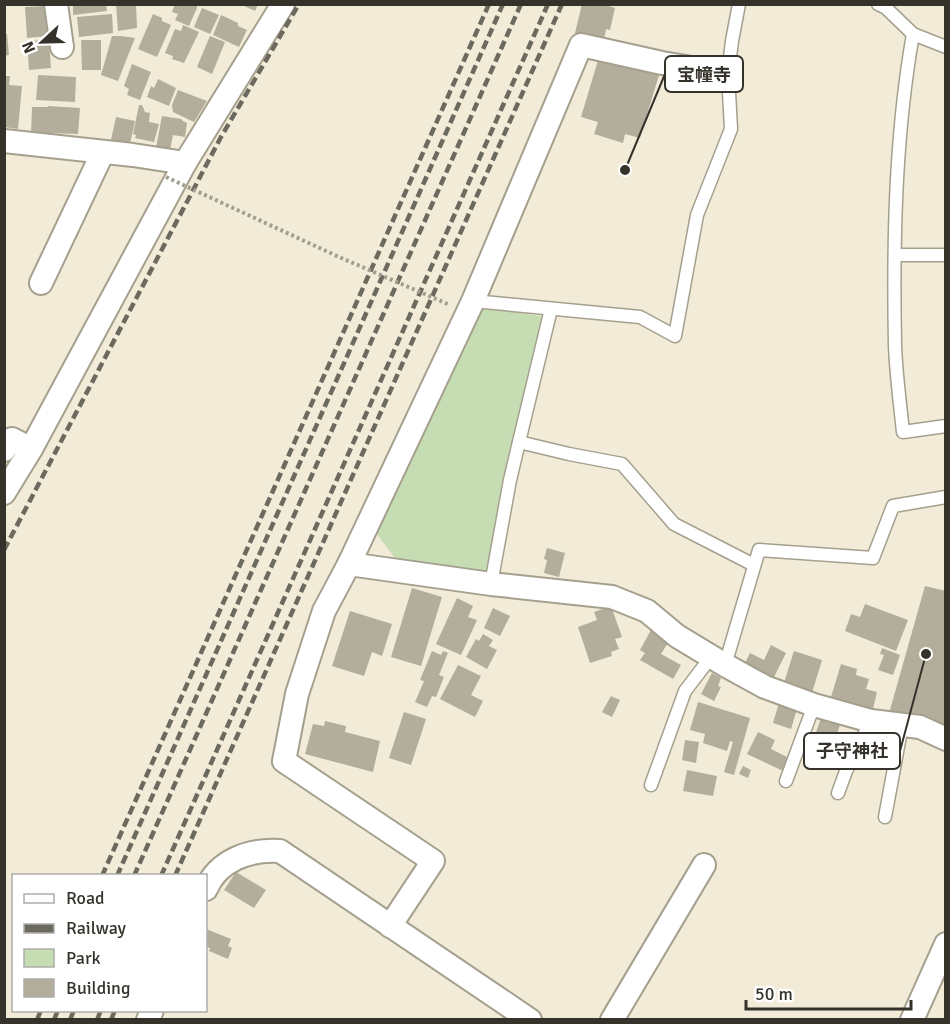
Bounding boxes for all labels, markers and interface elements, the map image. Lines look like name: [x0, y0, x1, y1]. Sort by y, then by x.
north arrow: [12, 12, 72, 72]
text: N: [18, 38, 40, 56]
callout: 宝幢寺: [665, 56, 743, 92]
text: 宝幢寺: [677, 64, 731, 86]
callout: 子守神社: [804, 733, 900, 769]
text: 子守神社: [816, 740, 888, 762]
legend: [12, 874, 207, 1012]
text: Road: [66, 887, 105, 909]
text: Railway: [66, 917, 127, 939]
text: Park: [66, 947, 101, 969]
scale bar: [746, 973, 911, 1011]
text: Building: [66, 977, 130, 999]
text: 50 m: [755, 983, 793, 1005]

